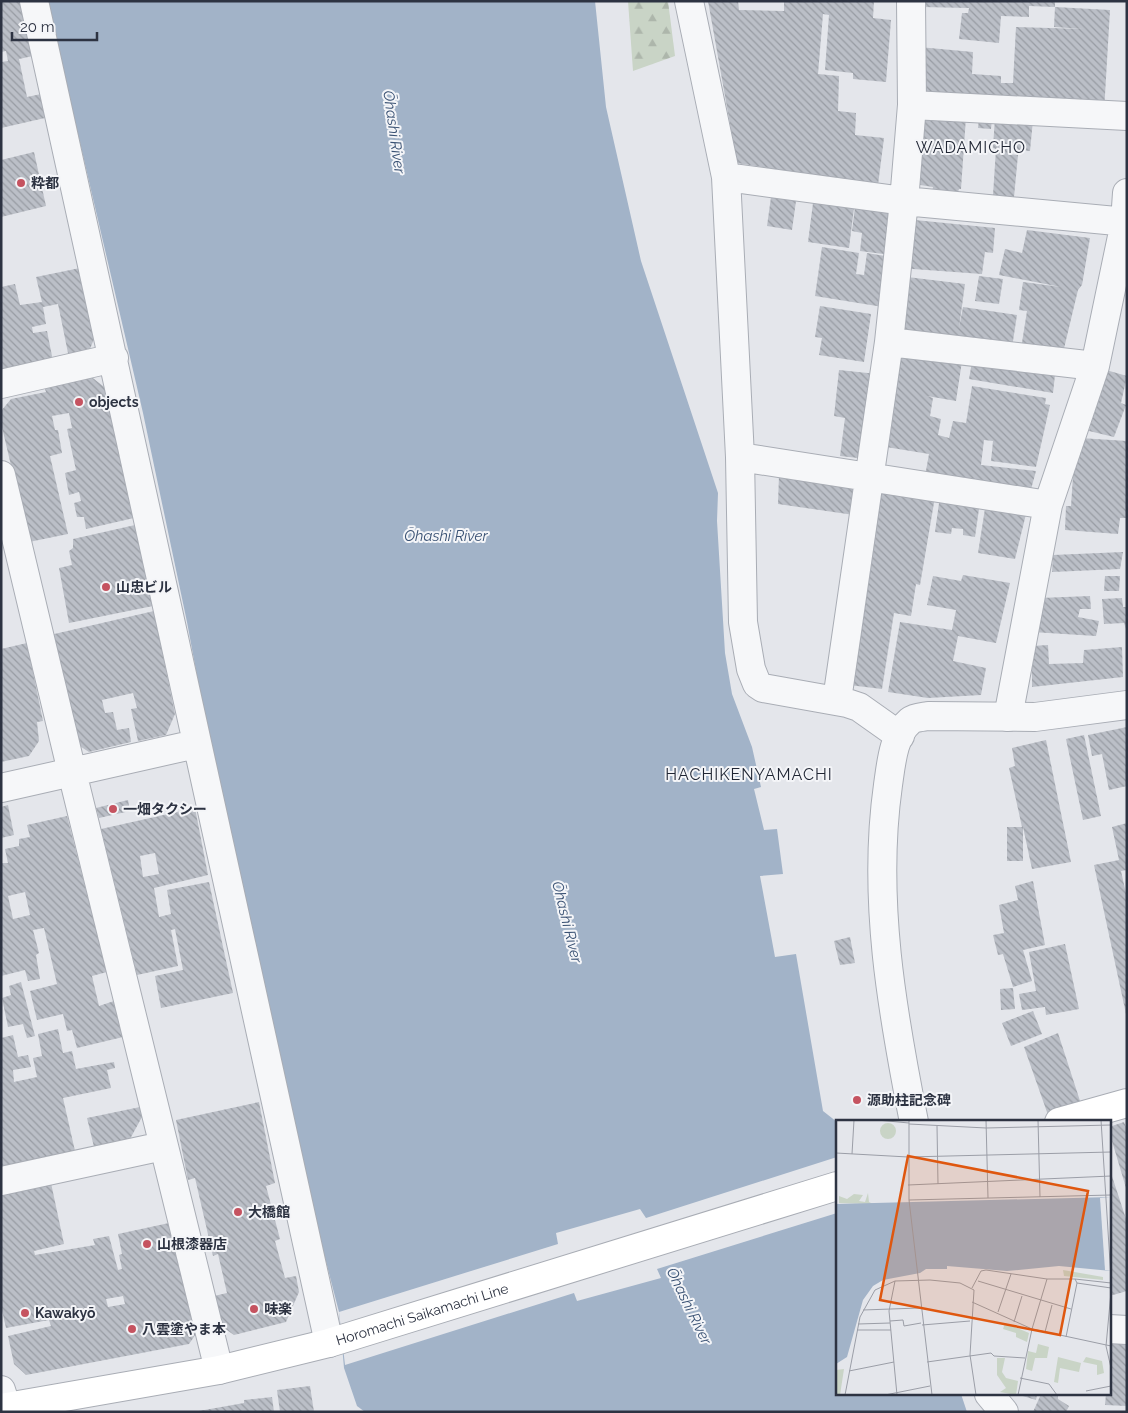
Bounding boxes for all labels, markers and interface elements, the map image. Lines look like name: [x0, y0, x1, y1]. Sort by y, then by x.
scale bar: [12, 10, 98, 42]
text: 20 m: [20, 18, 55, 36]
water label: Ōhashi River: [379, 89, 409, 175]
district label: WADAMICHO: [916, 138, 1026, 157]
place label: 粋都: [31, 175, 59, 191]
marker: 粋都: [15, 177, 27, 189]
place label: objects: [89, 394, 139, 410]
marker: objects: [73, 396, 85, 408]
water label: Ōhashi River: [404, 527, 489, 545]
place label: 山忠ビル: [116, 579, 172, 595]
marker: 山忠ビル: [100, 581, 112, 593]
district label: HACHIKENYAMACHI: [665, 765, 833, 784]
place label: 一畑タクシー: [123, 801, 207, 817]
marker: 一畑タクシー: [107, 803, 119, 815]
water label: Ōhashi River: [548, 879, 586, 965]
place label: 源助柱記念碑: [867, 1092, 951, 1108]
marker: 源助柱記念碑: [851, 1094, 863, 1106]
inset map: [836, 1120, 1110, 1396]
place label: 大橋館: [248, 1204, 290, 1220]
marker: 大橋館: [232, 1206, 244, 1218]
place label: 山根漆器店: [157, 1236, 227, 1252]
marker: 山根漆器店: [141, 1238, 153, 1250]
water label: Ōhashi River: [663, 1265, 716, 1348]
street label: Horomachi Saikamachi Line: [334, 1280, 510, 1348]
place label: 味楽: [264, 1301, 292, 1317]
marker: 味楽: [248, 1303, 260, 1315]
place label: Kawakyō: [35, 1305, 96, 1321]
marker: Kawakyō: [19, 1307, 31, 1319]
place label: 八雲塗やま本: [142, 1321, 226, 1337]
marker: 八雲塗やま本: [126, 1323, 138, 1335]

